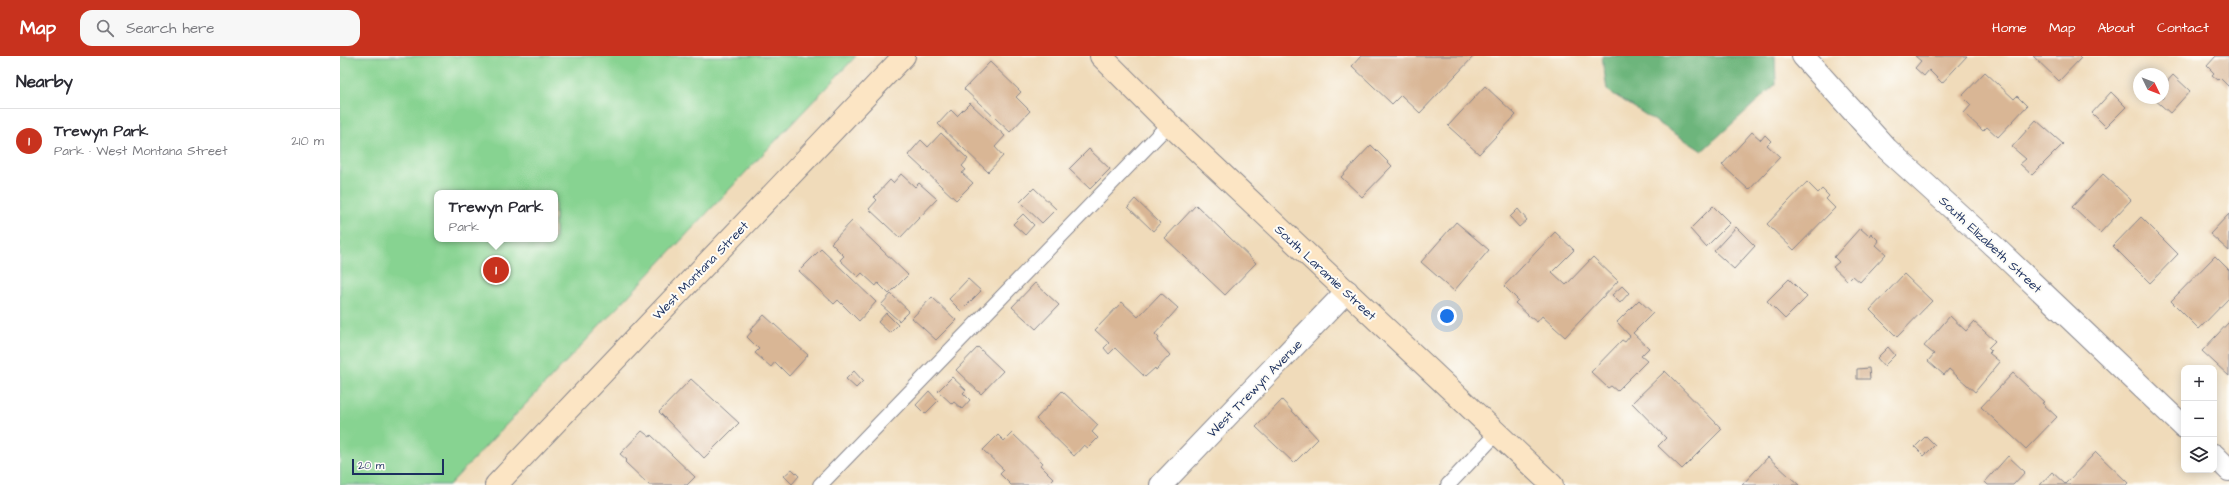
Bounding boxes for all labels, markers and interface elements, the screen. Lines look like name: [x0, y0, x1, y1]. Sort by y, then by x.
search box: [80, 10, 360, 46]
text: Map: [20, 15, 56, 42]
icon: search: [94, 17, 116, 39]
text: Search here: [126, 18, 215, 39]
text: Home: [1992, 18, 2027, 38]
text: Map: [2049, 18, 2075, 38]
text: About: [2097, 18, 2135, 38]
text: Contact: [2157, 18, 2209, 38]
north arrow: [2133, 68, 2169, 104]
text: Nearby: [16, 70, 73, 94]
text: Trewyn Park: [54, 121, 148, 142]
text: 1: [28, 132, 30, 150]
text: 210 m: [291, 132, 324, 150]
text: Park · West Montana Street: [54, 142, 227, 160]
popup: [434, 190, 558, 242]
street label: South Elizabeth Street: [1935, 192, 2046, 298]
text: Trewyn Park: [449, 197, 543, 218]
street label: West Montana Street: [649, 217, 753, 324]
text: Park: [449, 218, 479, 236]
street label: South Laramie Street: [1271, 221, 1381, 325]
pin: 1: [483, 255, 509, 285]
your location: [1437, 306, 1457, 326]
street label: West Trewyn Avenue: [1203, 336, 1307, 442]
map controls: [2181, 365, 2217, 473]
button: +: [2181, 365, 2217, 401]
button: −: [2181, 401, 2217, 437]
button: layers: [2181, 437, 2217, 473]
scale bar: [352, 457, 444, 476]
text: 20 m: [358, 458, 384, 473]

